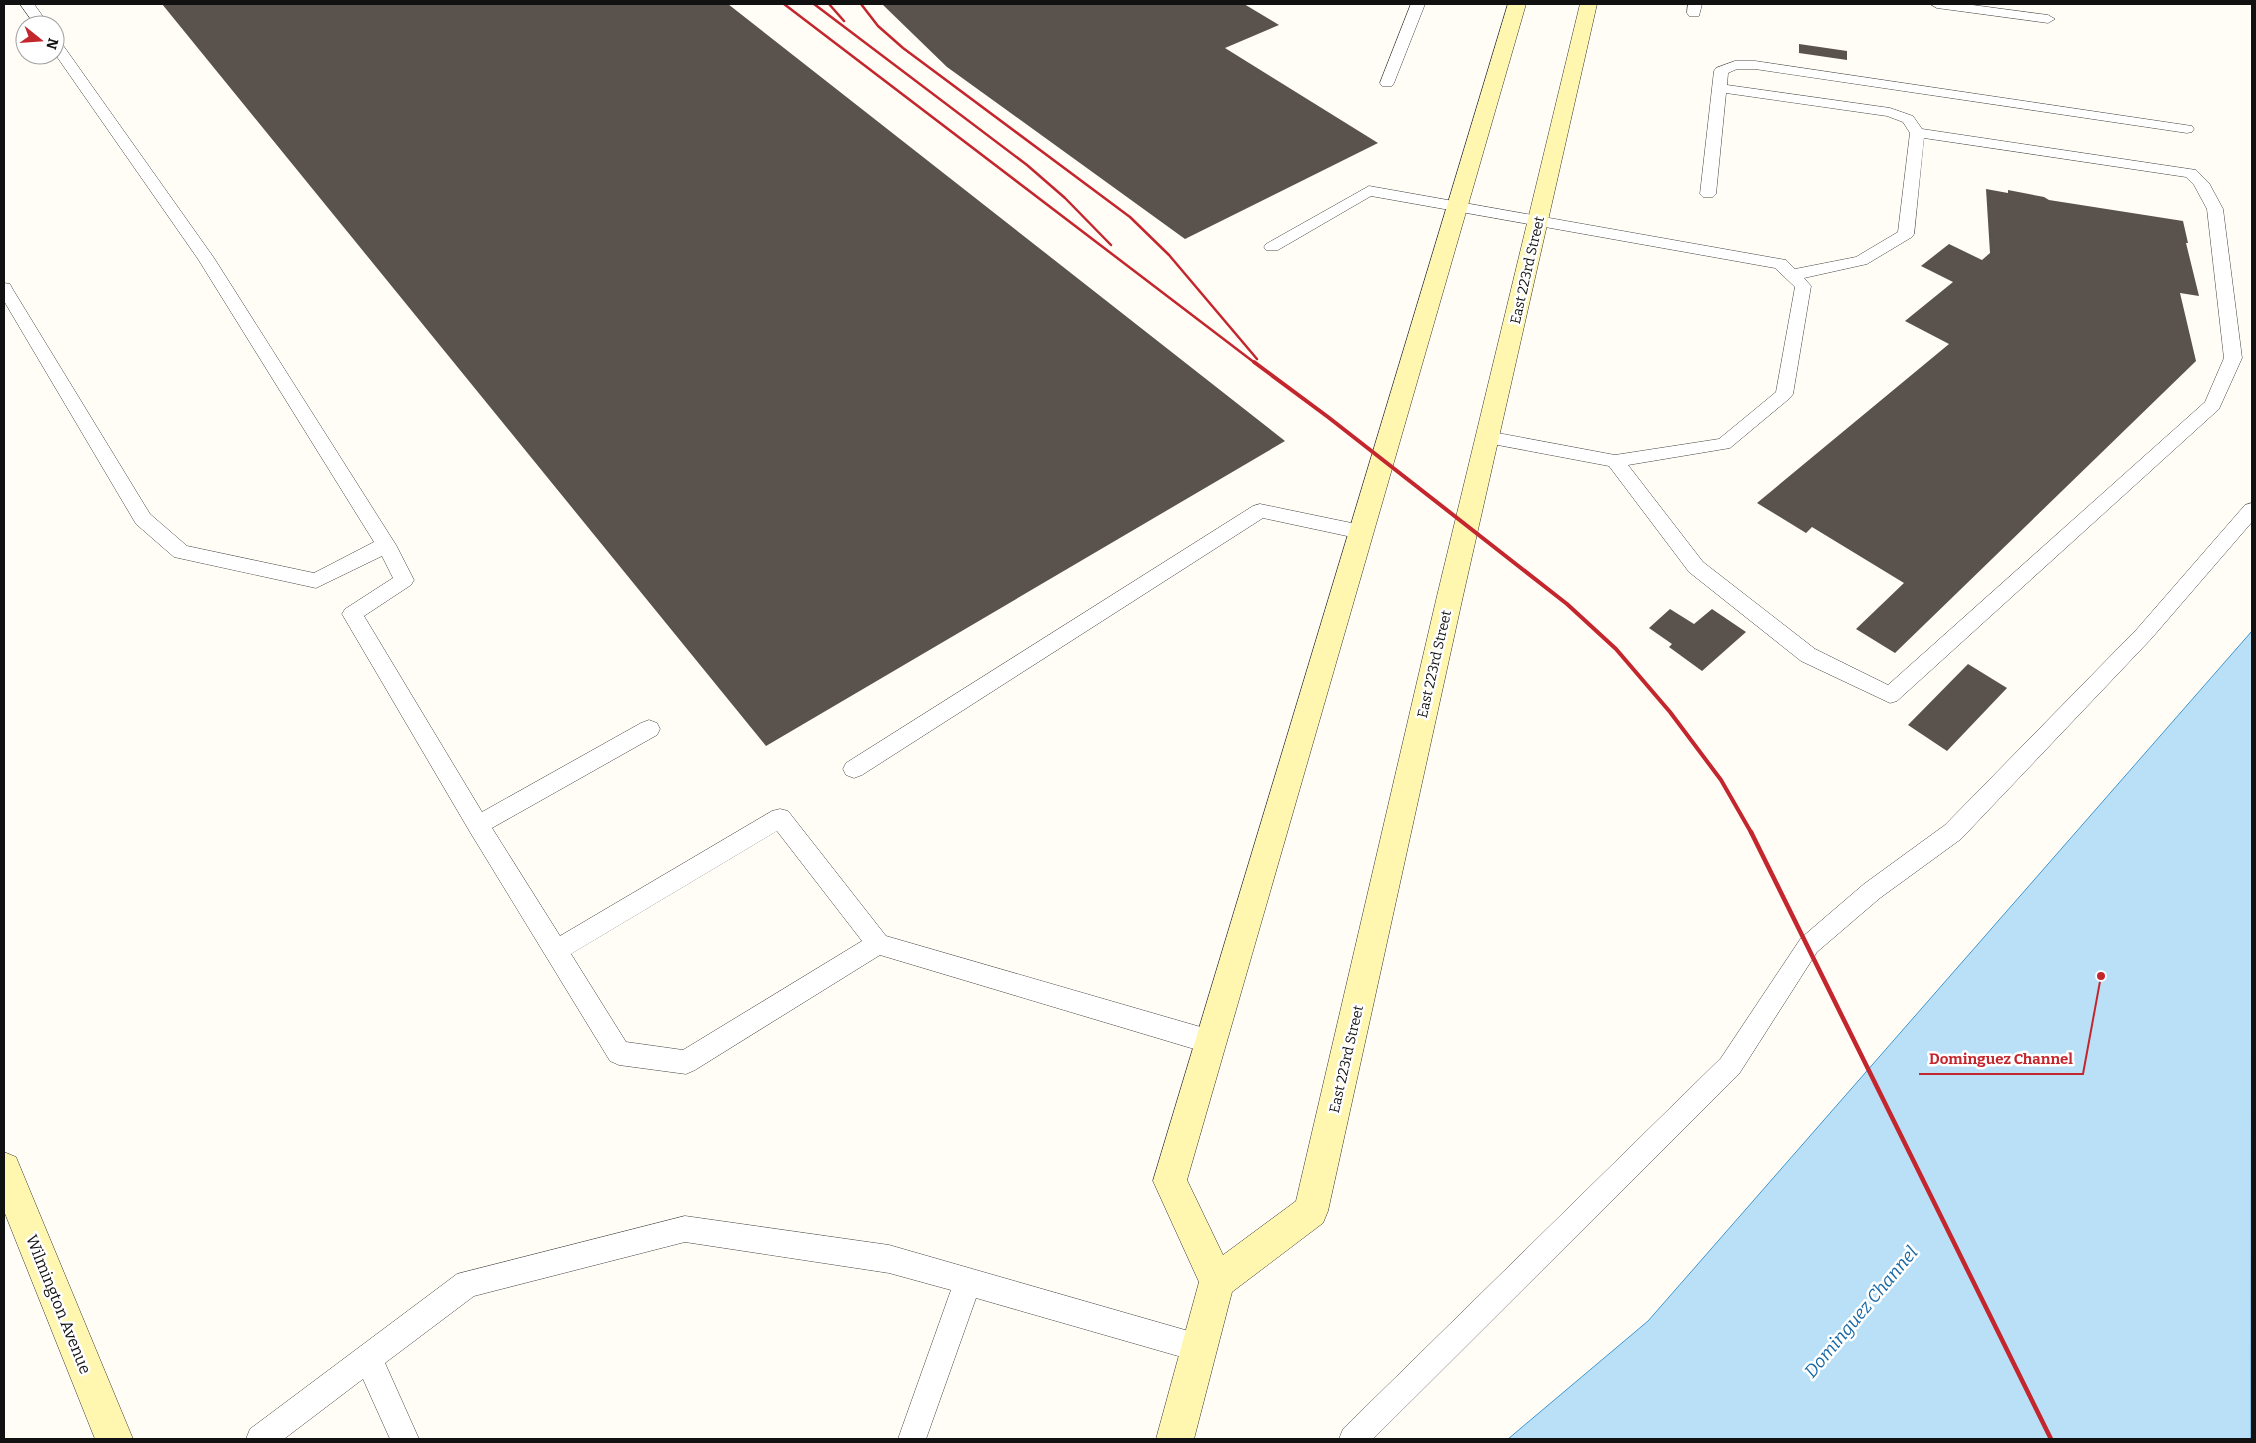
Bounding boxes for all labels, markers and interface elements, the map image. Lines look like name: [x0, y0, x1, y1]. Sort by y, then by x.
north arrow: [15, 15, 65, 65]
text: N: [42, 36, 62, 51]
street label: East 223rd Street: [1507, 215, 1548, 326]
street label: East 223rd Street: [1414, 609, 1455, 720]
street label: East 223rd Street: [1326, 1004, 1367, 1115]
callout: Dominguez Channel: [1919, 1044, 2083, 1074]
text: Dominguez Channel: [1929, 1050, 2073, 1068]
street label: Wilmington Avenue: [22, 1232, 95, 1377]
water label: Dominguez Channel: [1800, 1242, 1922, 1382]

